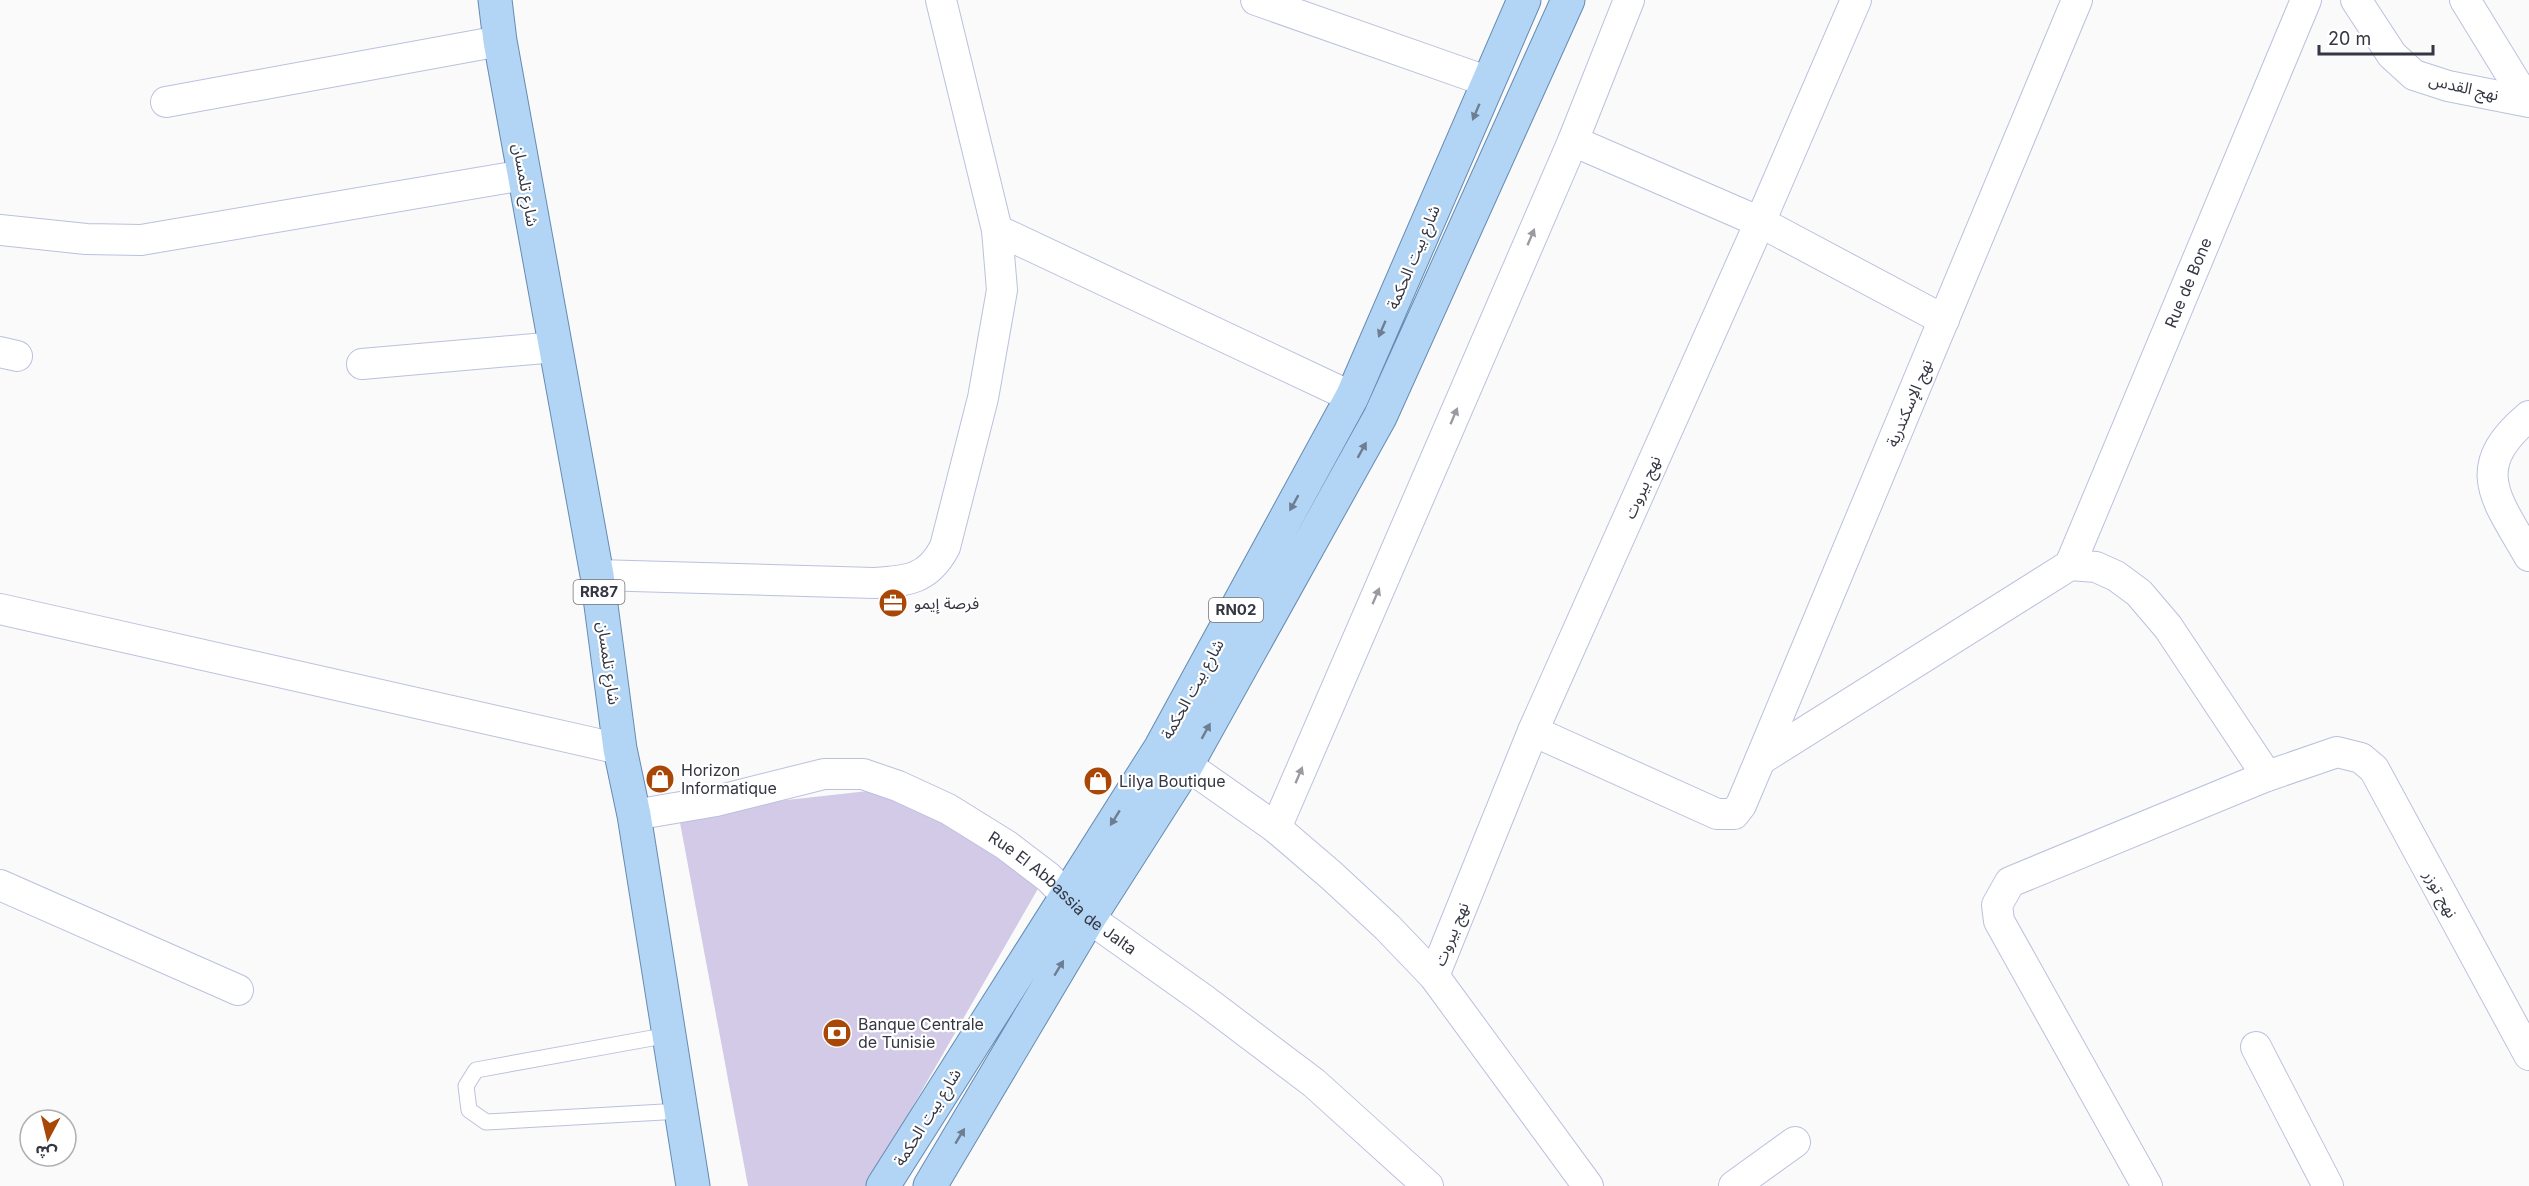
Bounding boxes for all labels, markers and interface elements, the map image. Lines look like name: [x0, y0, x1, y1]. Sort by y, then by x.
scale bar: [2319, 18, 2433, 56]
text: 20 m: [2328, 28, 2371, 49]
street label: نهج القدس: [2426, 69, 2501, 108]
one-way arrow: [1471, 103, 1481, 121]
street label: شارع تلمسان: [506, 142, 543, 228]
street label: شارع بيت الحكمة: [1382, 202, 1447, 313]
one-way arrow: [1526, 228, 1536, 246]
street label: Rue de Bone: [2160, 234, 2216, 331]
one-way arrow: [1377, 320, 1386, 338]
street label: نهج الإسكندرية: [1882, 356, 1939, 451]
one-way arrow: [1449, 408, 1458, 425]
one-way arrow: [1356, 442, 1367, 458]
street label: نهج بيروت: [1619, 452, 1667, 523]
one-way arrow: [1289, 495, 1299, 512]
road number: RR87: [574, 580, 624, 604]
office icon: فرصة إيمو: [877, 587, 909, 619]
one-way arrow: [1372, 587, 1381, 604]
place label: فرصة إيمو: [914, 593, 979, 614]
road number: RN02: [1209, 598, 1263, 622]
street label: شارع تلمسان: [590, 620, 625, 706]
street label: شارع بيت الحكمة: [1156, 635, 1230, 744]
one-way arrow: [1201, 722, 1211, 739]
place label: Horizon Informatique: [681, 760, 777, 798]
shop icon: Horizon Informatique: [644, 763, 676, 795]
shop icon: Lilya Boutique: [1082, 765, 1114, 797]
one-way arrow: [1294, 765, 1304, 783]
place label: Lilya Boutique: [1119, 771, 1226, 791]
one-way arrow: [1109, 810, 1121, 826]
street label: Rue El Abbassia de Jalta: [985, 827, 1141, 959]
street label: نهج توزر: [2417, 866, 2462, 923]
street label: نهج بيروت: [1429, 899, 1476, 970]
one-way arrow: [1054, 960, 1065, 976]
place label: Banque Centrale de Tunisie: [858, 1014, 984, 1052]
bank icon: Banque Centrale de Tunisie: [821, 1017, 853, 1049]
street label: شارع بيت الحكمة: [889, 1065, 968, 1171]
north arrow: [18, 1108, 78, 1168]
one-way arrow: [954, 1128, 965, 1144]
text: ش: [34, 1142, 58, 1164]

